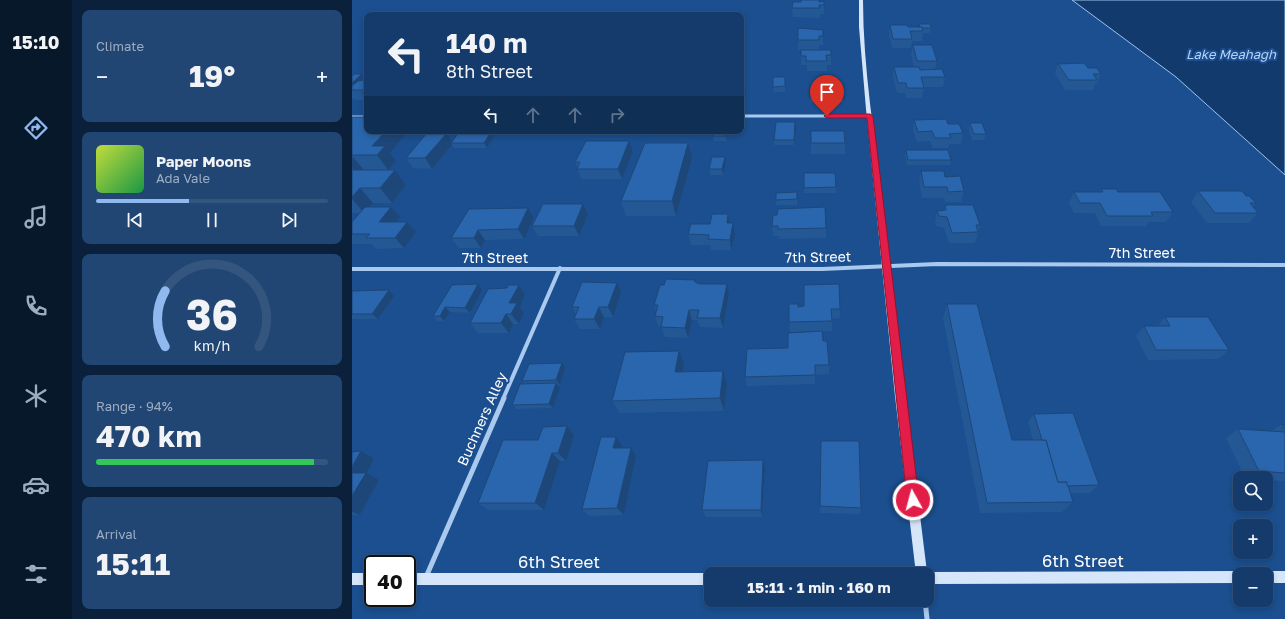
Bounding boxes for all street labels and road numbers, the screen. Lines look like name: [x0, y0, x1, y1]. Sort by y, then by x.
street label: 7th Street: [1109, 244, 1175, 261]
street label: 7th Street: [785, 247, 851, 266]
street label: 7th Street: [462, 249, 528, 266]
street label: Buchners Alley: [453, 369, 510, 468]
street label: 6th Street: [1042, 550, 1124, 571]
street label: 6th Street: [518, 551, 600, 572]

